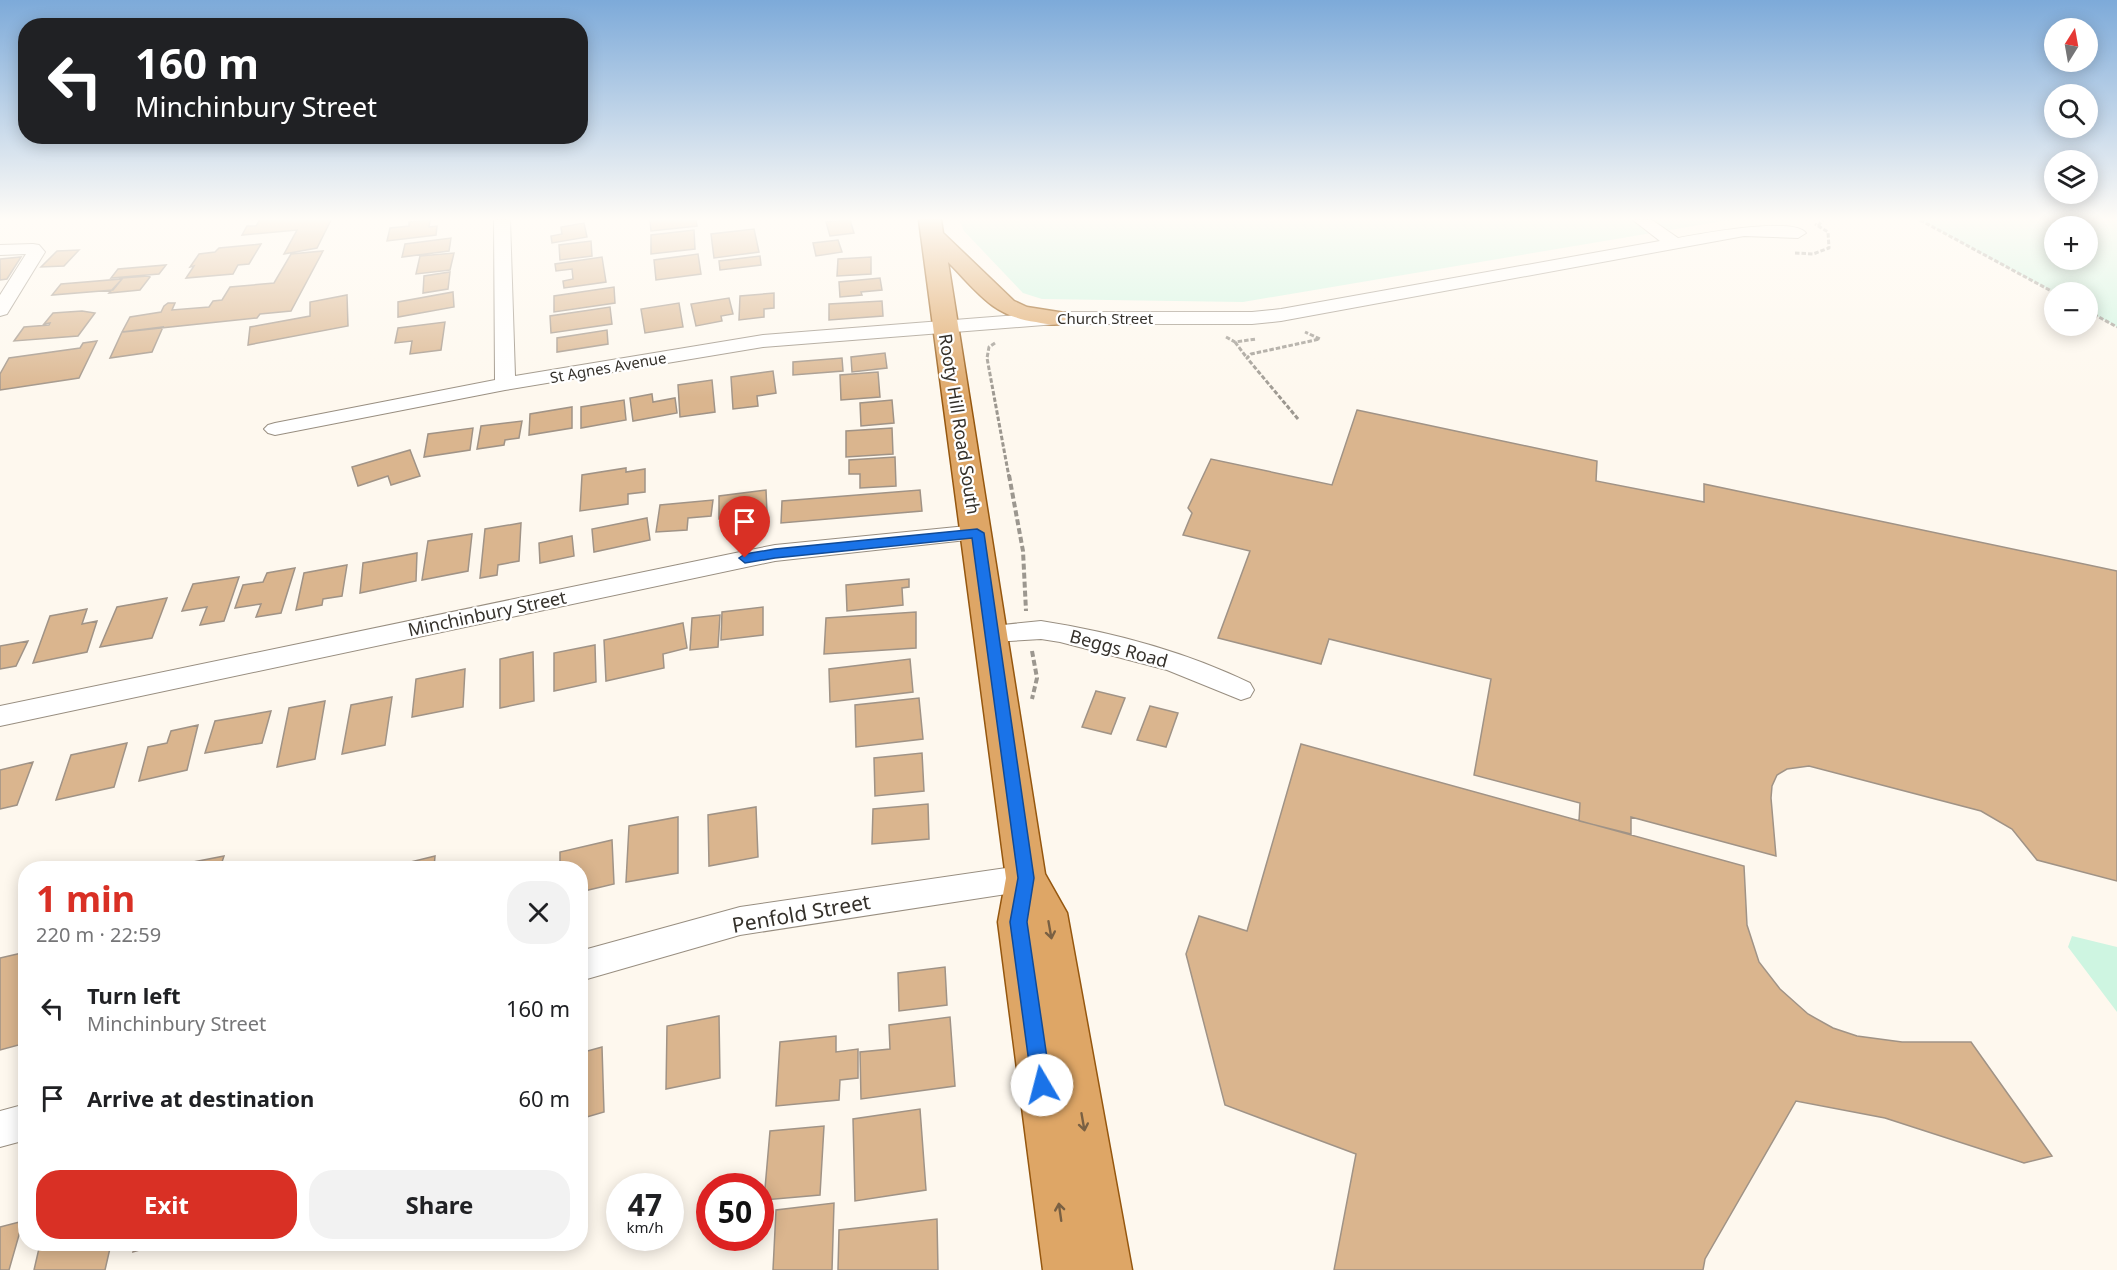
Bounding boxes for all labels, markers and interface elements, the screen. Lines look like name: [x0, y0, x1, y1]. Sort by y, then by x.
north arrow: [2044, 18, 2098, 72]
map controls: [2044, 18, 2098, 336]
text: 160 m: [135, 34, 259, 91]
icon: left: [36, 42, 114, 120]
button: search: [2044, 84, 2098, 138]
text: Minchinbury Street: [135, 88, 377, 125]
button: layers: [2044, 150, 2098, 204]
button: +: [2044, 216, 2098, 270]
button: −: [2044, 282, 2098, 336]
street label: Church Street: [1057, 308, 1154, 328]
street label: Rooty Hill Road South: [934, 332, 986, 516]
street label: St Agnes Avenue: [548, 347, 668, 387]
pin: [719, 496, 770, 558]
icon: arrive: [728, 505, 761, 538]
street label: Minchinbury Street: [406, 584, 569, 642]
street label: Beggs Road: [1067, 623, 1171, 673]
text: 1 min: [36, 874, 135, 923]
button: close: [507, 881, 570, 944]
street label: Penfold Street: [730, 887, 873, 939]
one-way arrow: [1045, 920, 1056, 939]
text: 220 m · 22:59: [36, 921, 161, 948]
text: Turn left: [87, 980, 181, 1010]
icon: left: [36, 992, 69, 1025]
text: 160 m: [506, 993, 570, 1023]
text: Minchinbury Street: [87, 1010, 266, 1037]
position arrow: [1010, 1053, 1074, 1117]
icon: arrive: [36, 1082, 69, 1115]
text: Arrive at destination: [87, 1083, 314, 1113]
text: 60 m: [519, 1083, 570, 1113]
one-way arrow: [1078, 1112, 1089, 1132]
button: Exit: [36, 1170, 297, 1239]
button: Share: [309, 1170, 570, 1239]
speed limit sign: 50: [696, 1173, 774, 1251]
text: 47: [628, 1184, 662, 1225]
one-way arrow: [1055, 1203, 1066, 1222]
text: km/h: [627, 1217, 663, 1237]

